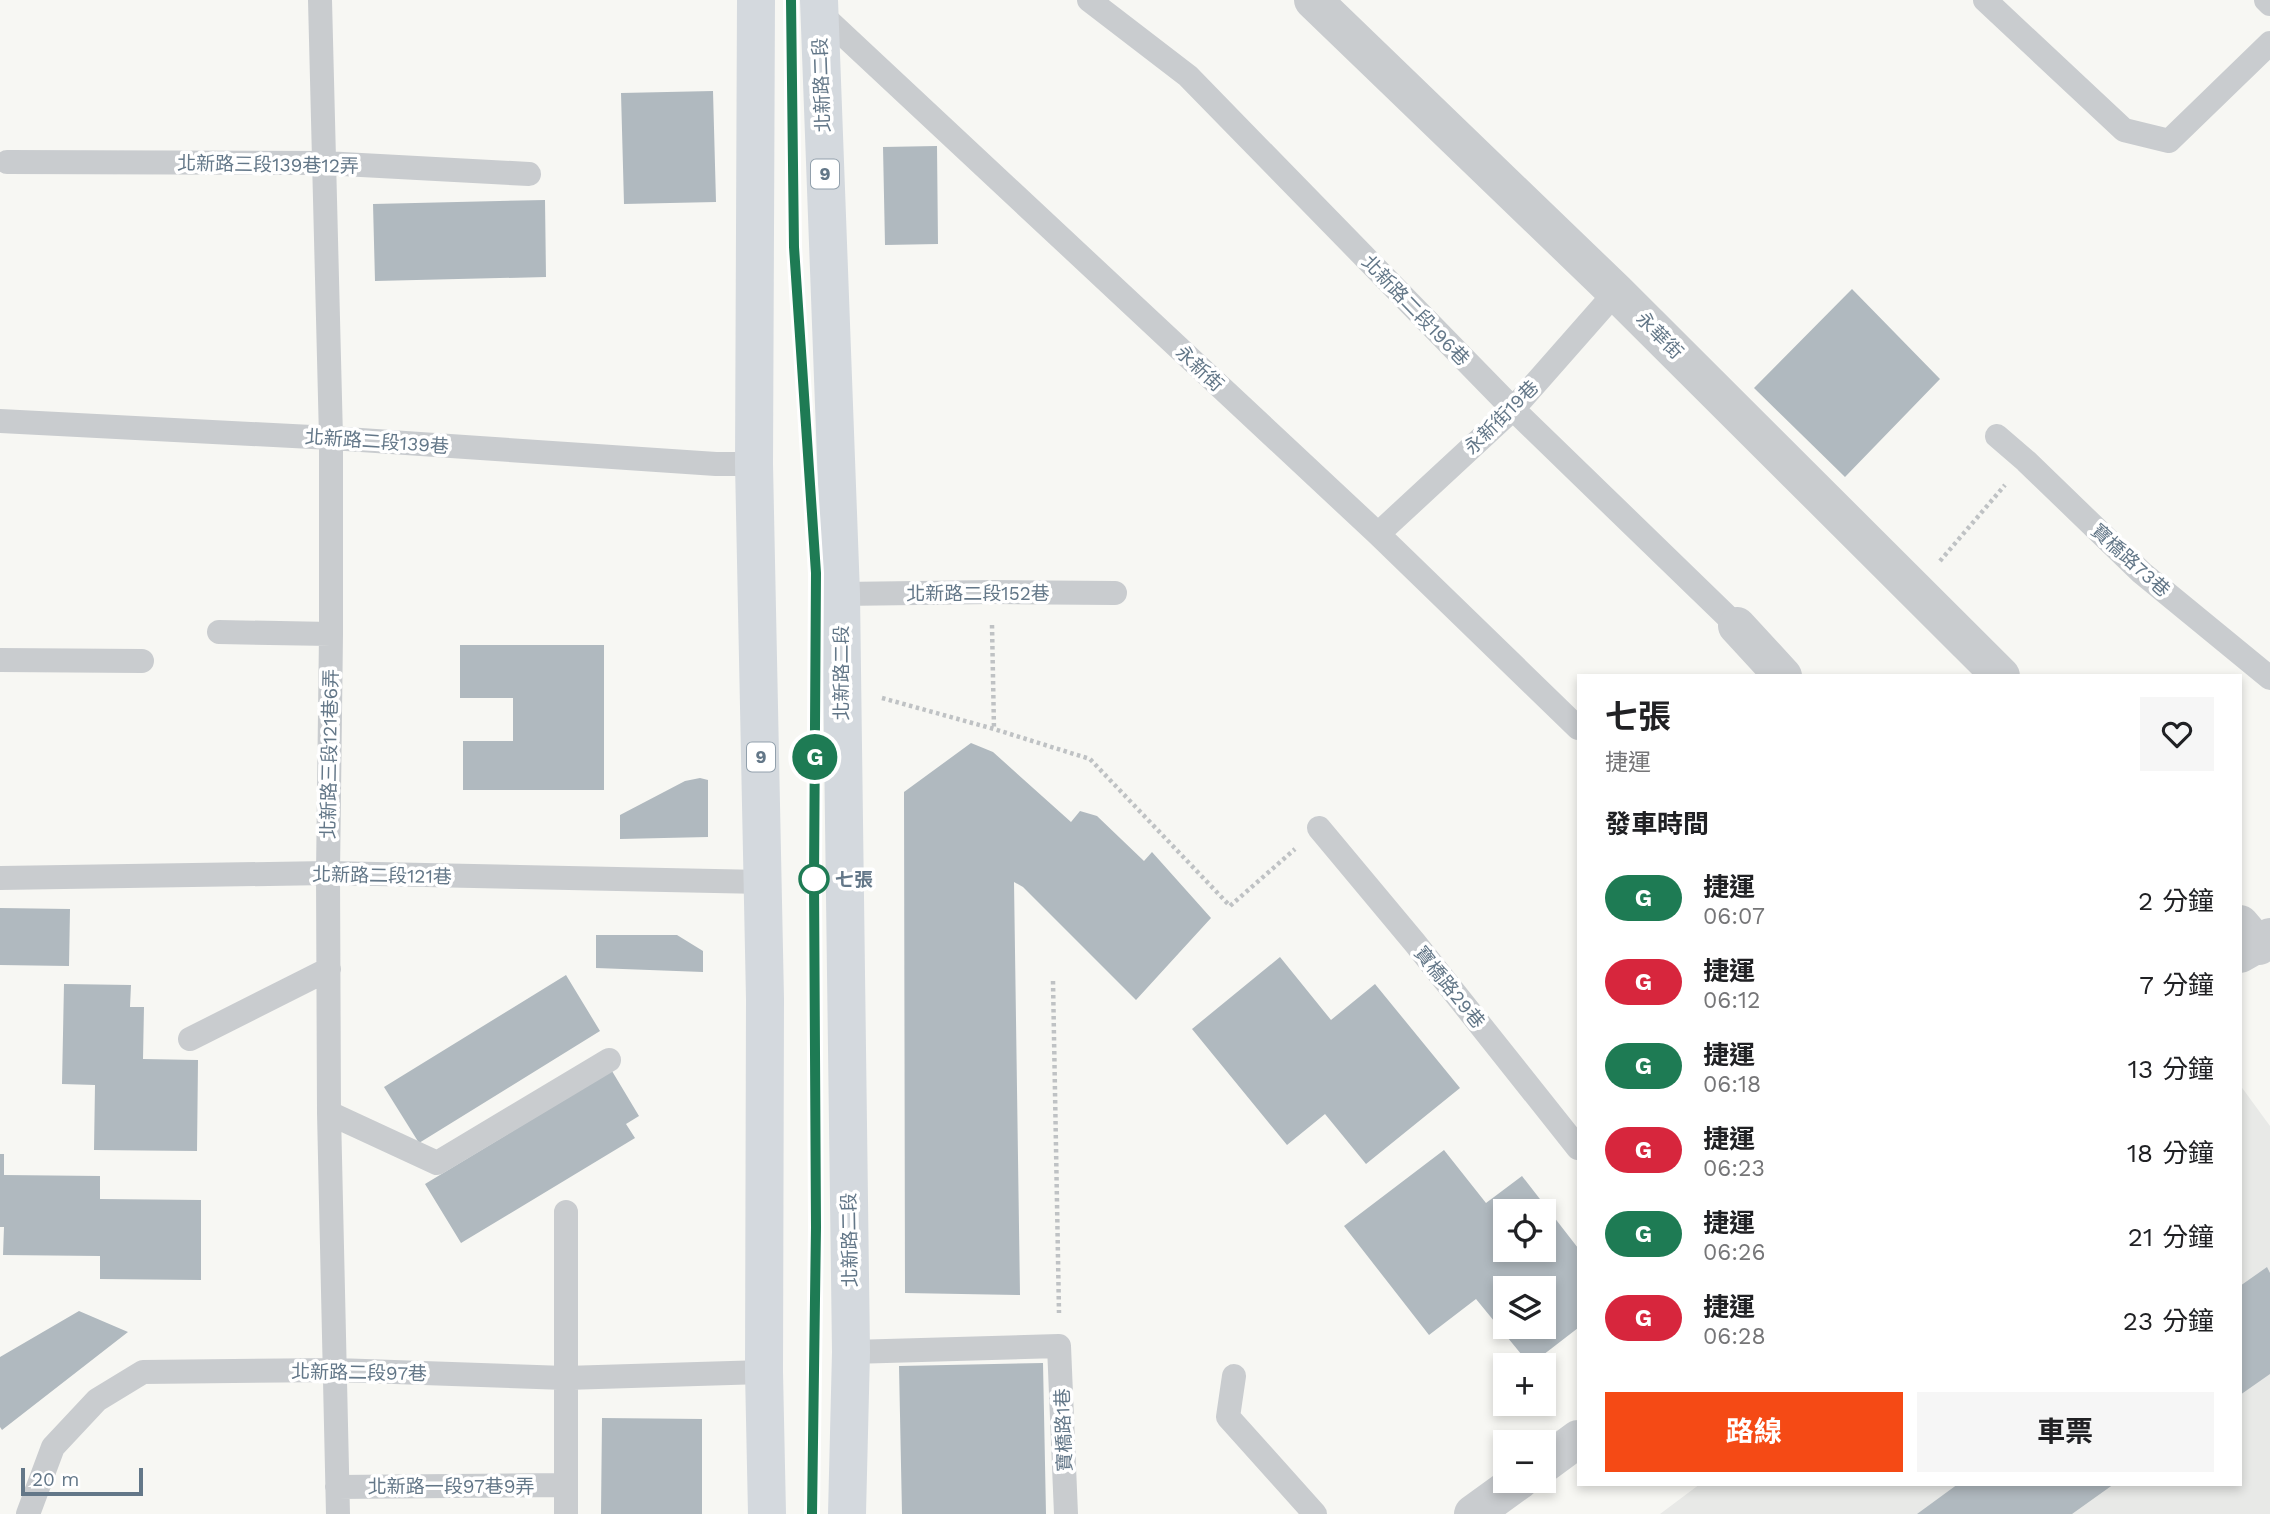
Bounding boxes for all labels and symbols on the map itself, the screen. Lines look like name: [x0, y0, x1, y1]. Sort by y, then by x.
street label: 北新路二段: [808, 37, 835, 133]
street label: 北新路三段139巷12弄: [177, 151, 359, 178]
road number: 9: [811, 160, 839, 188]
street label: 北新路二段196巷: [1357, 250, 1474, 370]
street label: 永華街: [1631, 307, 1688, 364]
street label: 永新街: [1171, 341, 1228, 396]
street label: 永新街19巷: [1460, 376, 1543, 459]
street label: 北新路二段139巷: [304, 425, 450, 458]
street label: 寶橋路73巷: [2087, 519, 2175, 602]
street label: 北新路二段152巷: [906, 582, 1050, 605]
street label: 北新路二段: [830, 625, 853, 721]
street label: 北新路三段121巷6弄: [317, 669, 342, 839]
line badge: G: [792, 734, 838, 780]
road number: 9: [747, 742, 775, 772]
street label: 北新路二段121巷: [312, 863, 452, 888]
marker: 七張: [799, 864, 829, 894]
place label: 七張: [835, 868, 873, 891]
street label: 寶橋路29巷: [1410, 942, 1490, 1033]
street label: 北新路二段: [837, 1192, 862, 1288]
street label: 北新路二段97巷: [291, 1360, 427, 1385]
street label: 寶橋路1巷: [1051, 1388, 1076, 1472]
scale bar: [21, 1465, 144, 1497]
street label: 北新路一段97巷9弄: [368, 1475, 534, 1498]

